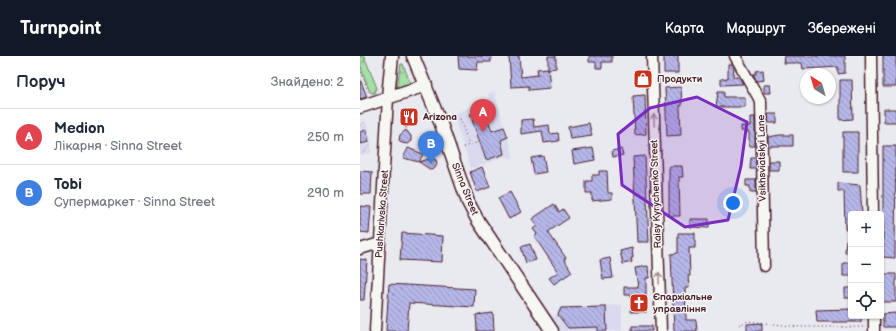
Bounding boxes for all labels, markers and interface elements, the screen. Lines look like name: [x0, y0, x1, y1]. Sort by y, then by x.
text: Turnpoint: [20, 17, 101, 40]
text: Карта: [665, 20, 704, 37]
text: Маршрут: [726, 20, 786, 37]
text: Збережені: [808, 20, 876, 37]
shop icon: Продукти: [632, 68, 654, 90]
north arrow: [800, 68, 836, 104]
text: Поруч: [16, 72, 66, 92]
place label: Продукти: [657, 73, 703, 85]
text: Знайдено: 2: [271, 74, 344, 90]
pin: A: [470, 99, 496, 132]
restaurant icon: Arizona: [398, 106, 420, 128]
place label: Arizona: [422, 111, 457, 123]
one-way arrow: [650, 114, 658, 127]
street label: Vsikhsviatskyi Lane: [755, 114, 769, 202]
text: Medion: [54, 119, 105, 138]
text: A: [25, 129, 33, 145]
text: 250 m: [307, 129, 344, 145]
pin: B: [418, 131, 444, 164]
text: Лікарня · Sinna Street: [54, 138, 182, 154]
street label: Raisy Kyrychenko Street: [648, 140, 664, 248]
street label: Sinna Street: [449, 161, 481, 217]
street label: Pushkarivska Street: [373, 169, 391, 259]
text: Tobi: [54, 175, 82, 194]
text: B: [24, 185, 34, 201]
text: 290 m: [307, 185, 344, 201]
your location: [723, 193, 743, 213]
text: Супермаркет · Sinna Street: [54, 194, 215, 210]
map controls: [848, 211, 884, 319]
button: +: [848, 211, 884, 247]
button: −: [848, 247, 884, 283]
one-way arrow: [655, 272, 663, 285]
button: locate: [848, 283, 884, 319]
place label: Єпархіальне управління: [653, 291, 713, 315]
church icon: Єпархіальне управління: [628, 292, 650, 314]

